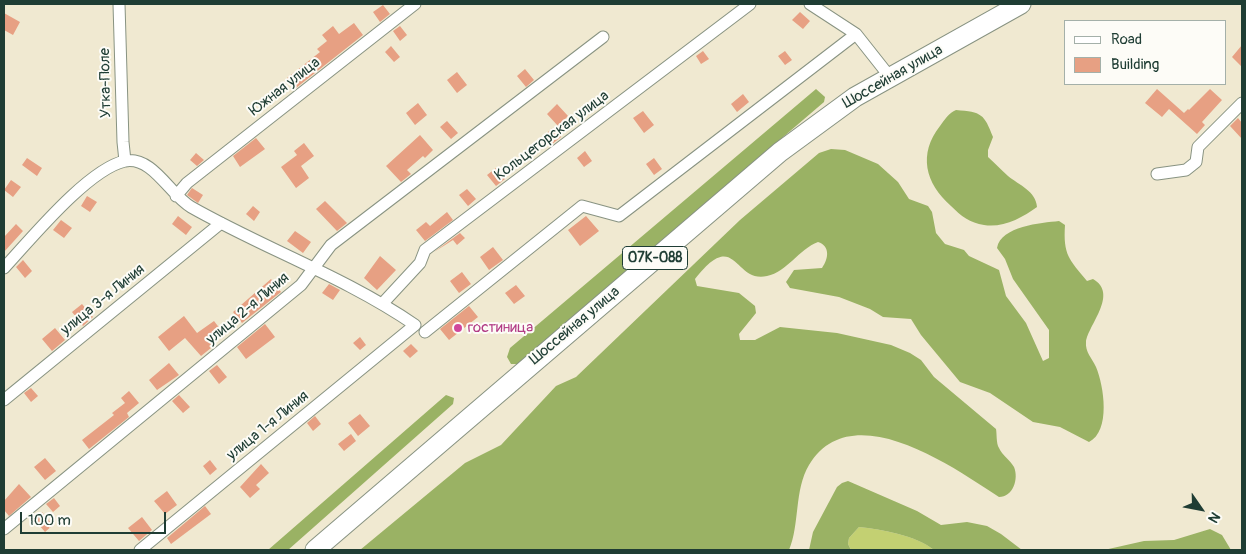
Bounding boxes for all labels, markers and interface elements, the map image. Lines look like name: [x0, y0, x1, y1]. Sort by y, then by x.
legend: [1064, 20, 1226, 85]
text: Road: [1111, 30, 1142, 49]
street label: Шоссейная улица: [840, 41, 946, 113]
street label: Утка-Поле: [96, 48, 116, 118]
street label: Южная улица: [246, 54, 324, 120]
text: Building: [1111, 55, 1159, 74]
street label: Кольцегорская улица: [491, 87, 613, 185]
road number: 07К-088: [622, 247, 688, 270]
street label: улица 3-я Линия: [57, 261, 149, 339]
street label: улица 2-я Линия: [203, 269, 293, 349]
street label: Шоссейная улица: [526, 283, 624, 369]
place label: гостиница: [468, 319, 533, 337]
marker: гостиница: [452, 322, 464, 334]
street label: улица 1-я Линия: [223, 388, 313, 464]
north arrow: [1176, 484, 1226, 534]
scale bar: [22, 502, 169, 534]
text: N: [1204, 509, 1224, 526]
text: 100 m: [28, 511, 71, 530]

